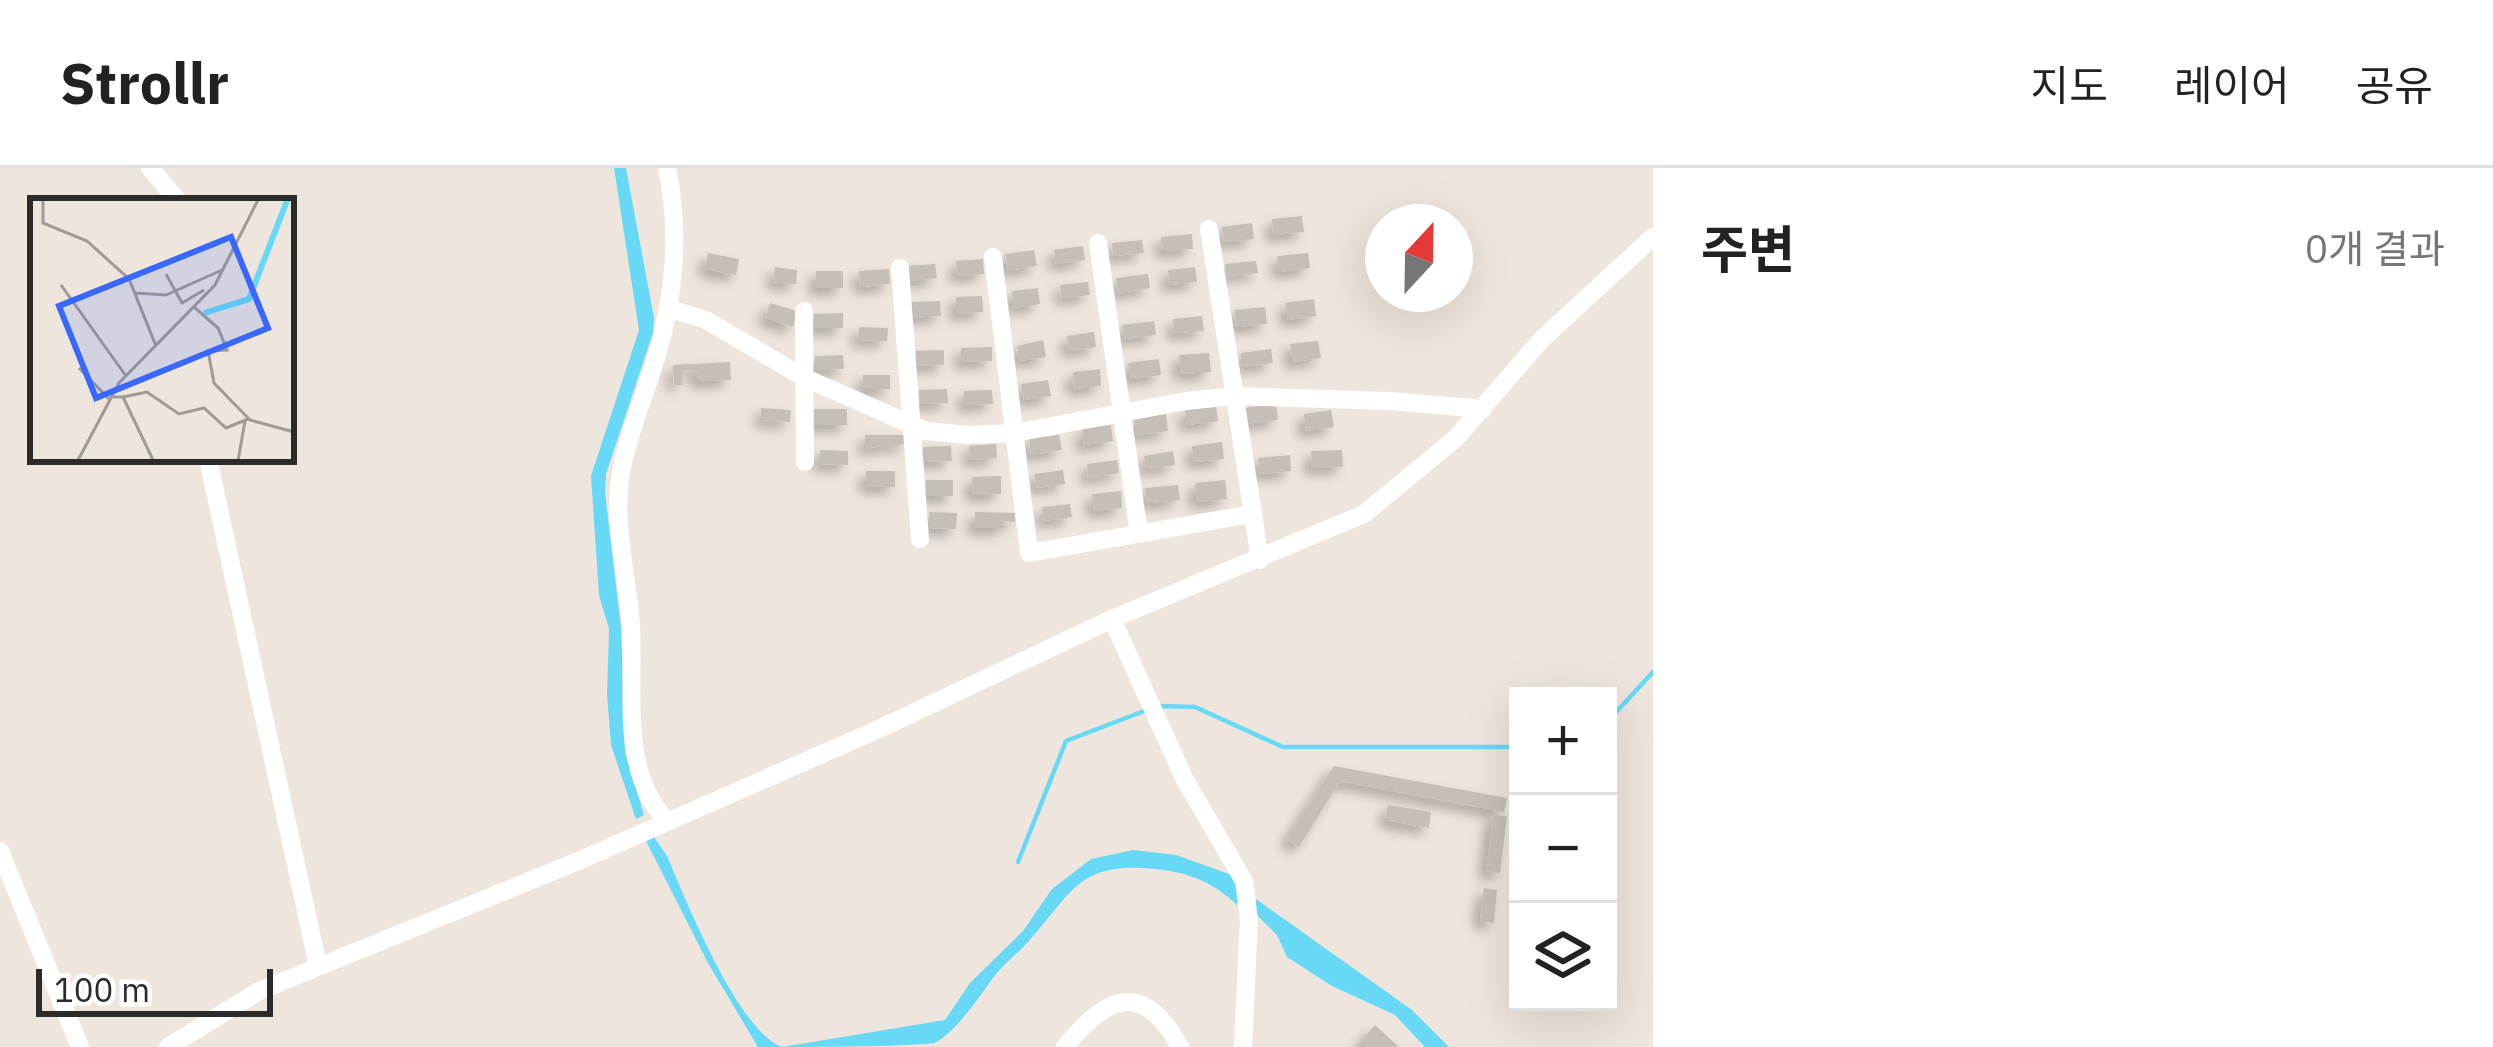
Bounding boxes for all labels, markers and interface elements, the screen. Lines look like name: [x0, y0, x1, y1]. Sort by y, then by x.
text: Strollr: [60, 46, 229, 120]
text: 지도: [2031, 58, 2108, 113]
text: 레이어: [2174, 58, 2290, 113]
text: 공유: [2356, 58, 2433, 113]
inset map: [30, 198, 294, 462]
north arrow: [1365, 204, 1473, 312]
text: 주변: [1701, 216, 1795, 282]
text: 0개 결과: [2305, 223, 2445, 274]
map controls: [1509, 687, 1617, 1011]
button: +: [1509, 687, 1617, 795]
button: −: [1509, 795, 1617, 903]
button: layers: [1509, 903, 1617, 1011]
scale bar: [36, 963, 273, 1016]
text: 100 m: [54, 968, 150, 1011]

